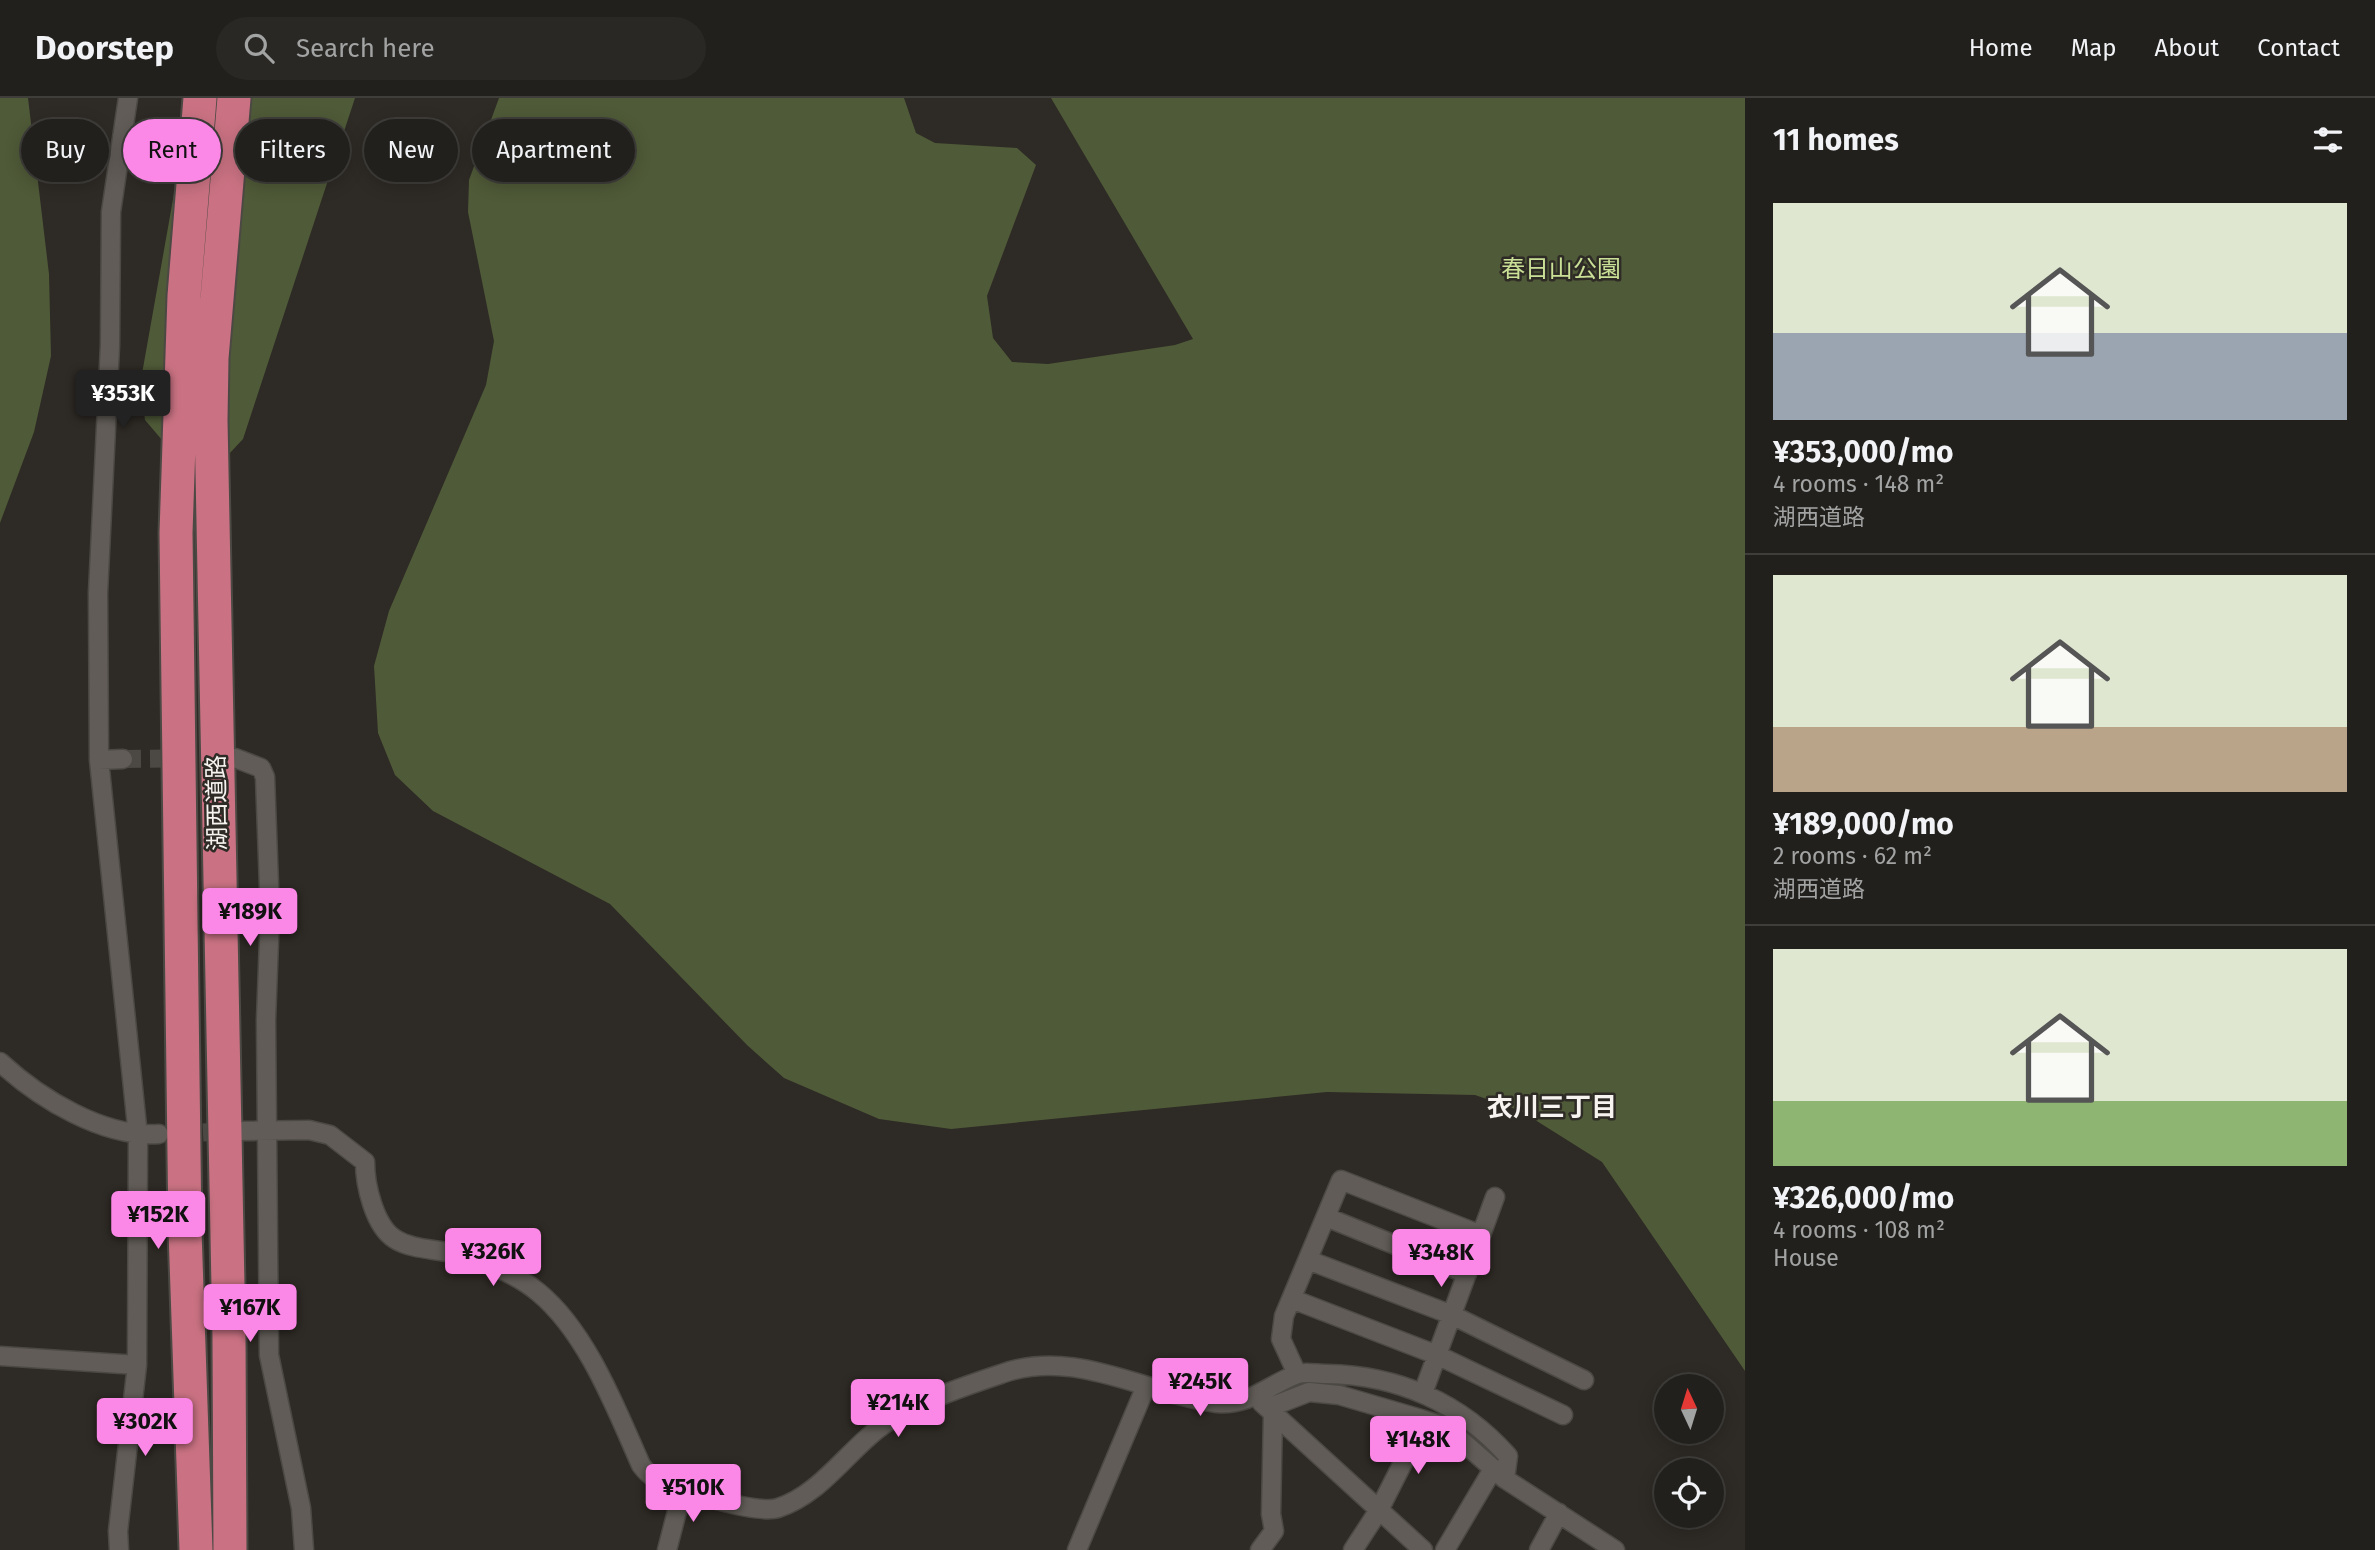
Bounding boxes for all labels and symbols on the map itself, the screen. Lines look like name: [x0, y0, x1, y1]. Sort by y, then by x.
park label: 春日山公園: [1501, 255, 1621, 283]
pin: ¥353K: [74, 370, 172, 430]
street label: 湖西道路: [202, 755, 232, 851]
pin: ¥189K: [201, 888, 299, 948]
district label: 衣川三丁目: [1487, 1092, 1617, 1123]
pin: ¥152K: [109, 1192, 207, 1251]
pin: ¥326K: [444, 1228, 542, 1288]
pin: ¥348K: [1392, 1230, 1490, 1289]
pin: ¥167K: [201, 1284, 299, 1344]
pin: ¥245K: [1151, 1358, 1249, 1418]
north arrow: [1654, 1374, 1724, 1444]
pin: ¥214K: [849, 1380, 947, 1439]
pin: ¥302K: [96, 1398, 194, 1458]
pin: ¥148K: [1369, 1416, 1467, 1476]
pin: ¥510K: [644, 1464, 742, 1524]

